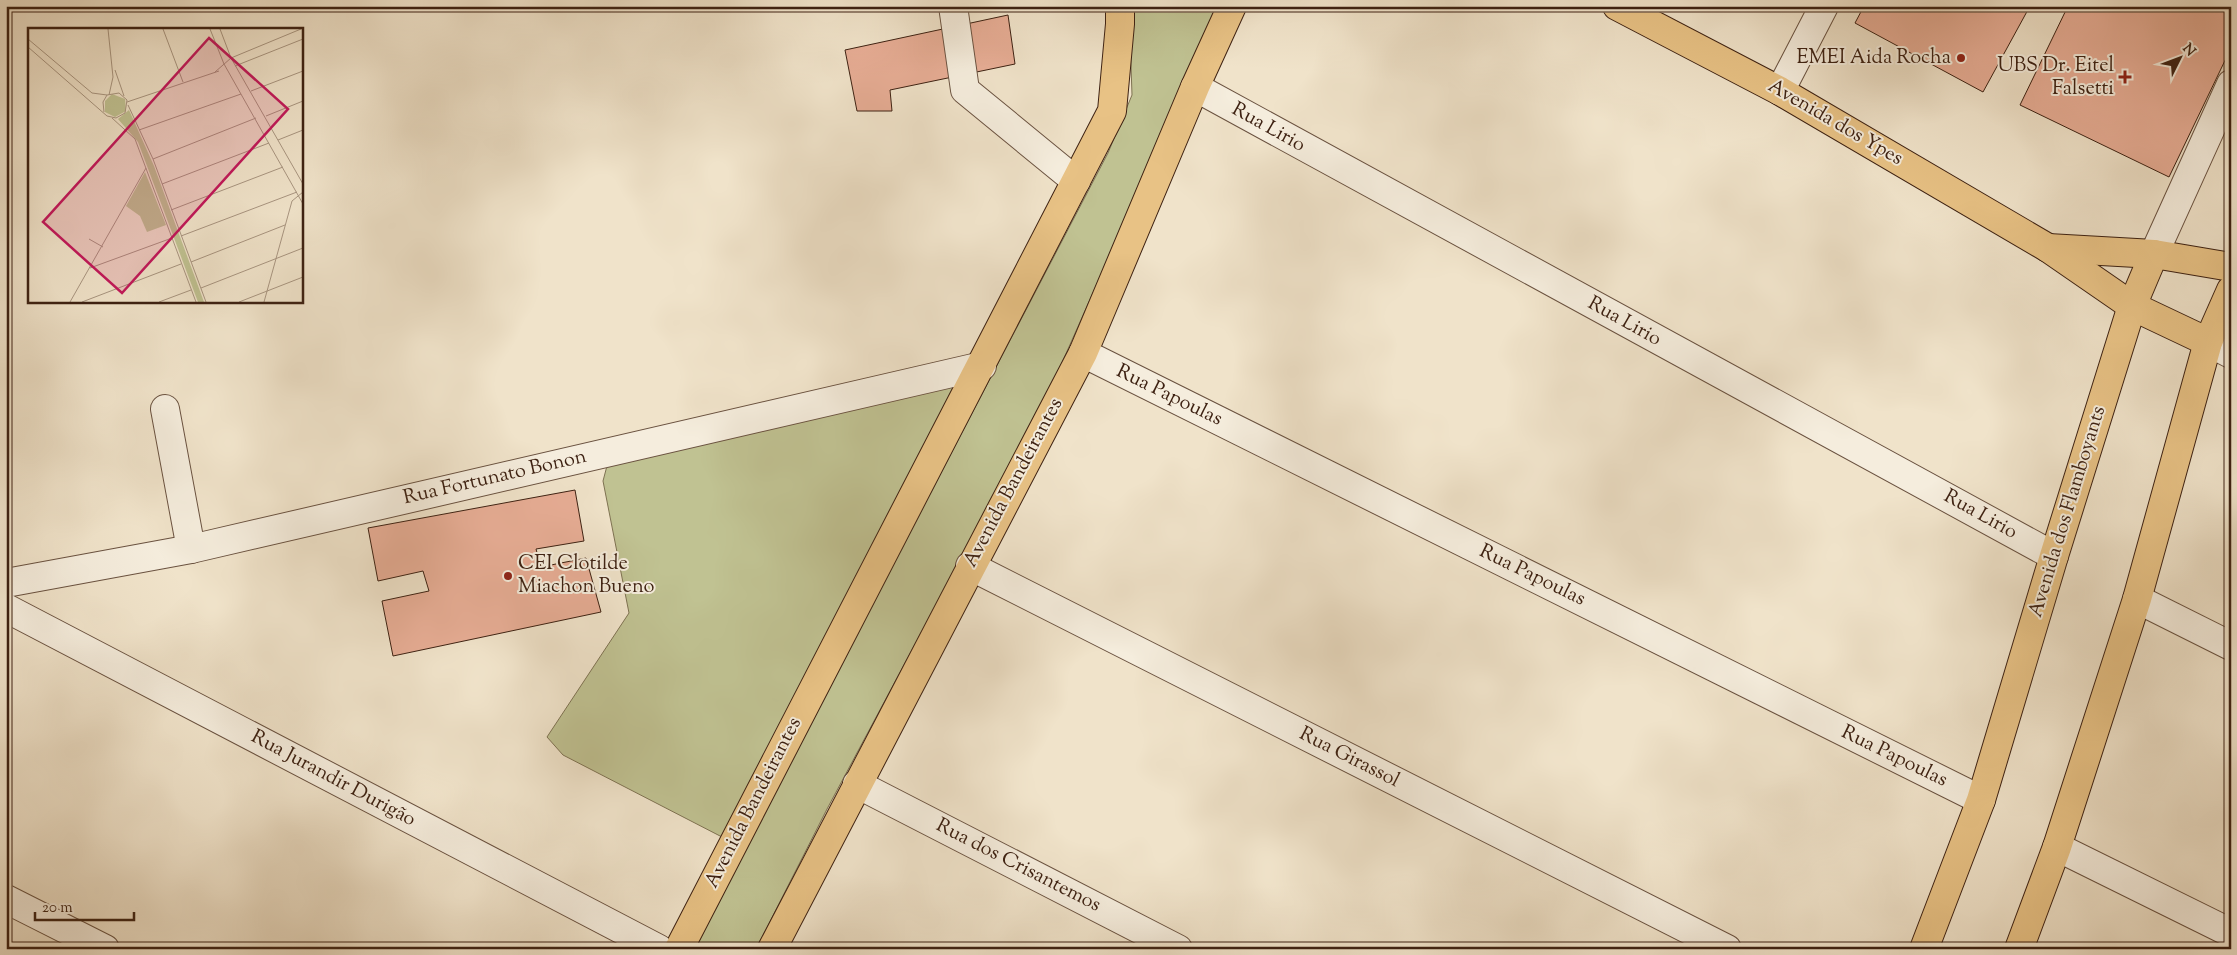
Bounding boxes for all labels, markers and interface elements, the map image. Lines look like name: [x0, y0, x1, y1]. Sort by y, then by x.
inset map: [28, 28, 302, 302]
north arrow: [2154, 32, 2204, 82]
text: N: [2177, 40, 2199, 61]
place label: EMEI Aida Rocha: [1796, 44, 1951, 73]
marker: EMEI Aida Rocha: [1955, 52, 1967, 64]
place label: UBS Dr. Eitel Falsetti: [1997, 52, 2114, 104]
marker: UBS Dr. Eitel Falsetti: [2118, 70, 2132, 84]
street label: Avenida dos Ypes: [1762, 72, 1908, 174]
street label: Rua Lirio: [1226, 96, 1310, 160]
street label: Rua Lirio: [1582, 290, 1666, 354]
street label: Rua Papoulas: [1111, 358, 1227, 434]
street label: Avenida Bandeirantes: [957, 393, 1071, 573]
street label: Avenida dos Flamboyants: [2022, 403, 2114, 621]
street label: Rua Fortunato Bonon: [401, 443, 590, 513]
street label: Rua Lirio: [1938, 483, 2022, 547]
street label: Rua Papoulas: [1474, 538, 1590, 614]
place label: CEI Clotilde Miachon Bueno: [518, 550, 655, 602]
marker: CEI Clotilde Miachon Bueno: [502, 570, 514, 582]
street label: Avenida Bandeirantes: [698, 712, 810, 893]
street label: Rua Papoulas: [1836, 719, 1952, 795]
street label: Rua Girassol: [1294, 720, 1405, 796]
street label: Rua Jurandir Durigão: [245, 723, 421, 835]
street label: Rua dos Crisantemos: [930, 812, 1106, 920]
scale bar: [35, 890, 134, 922]
text: 20 m: [42, 898, 73, 919]

